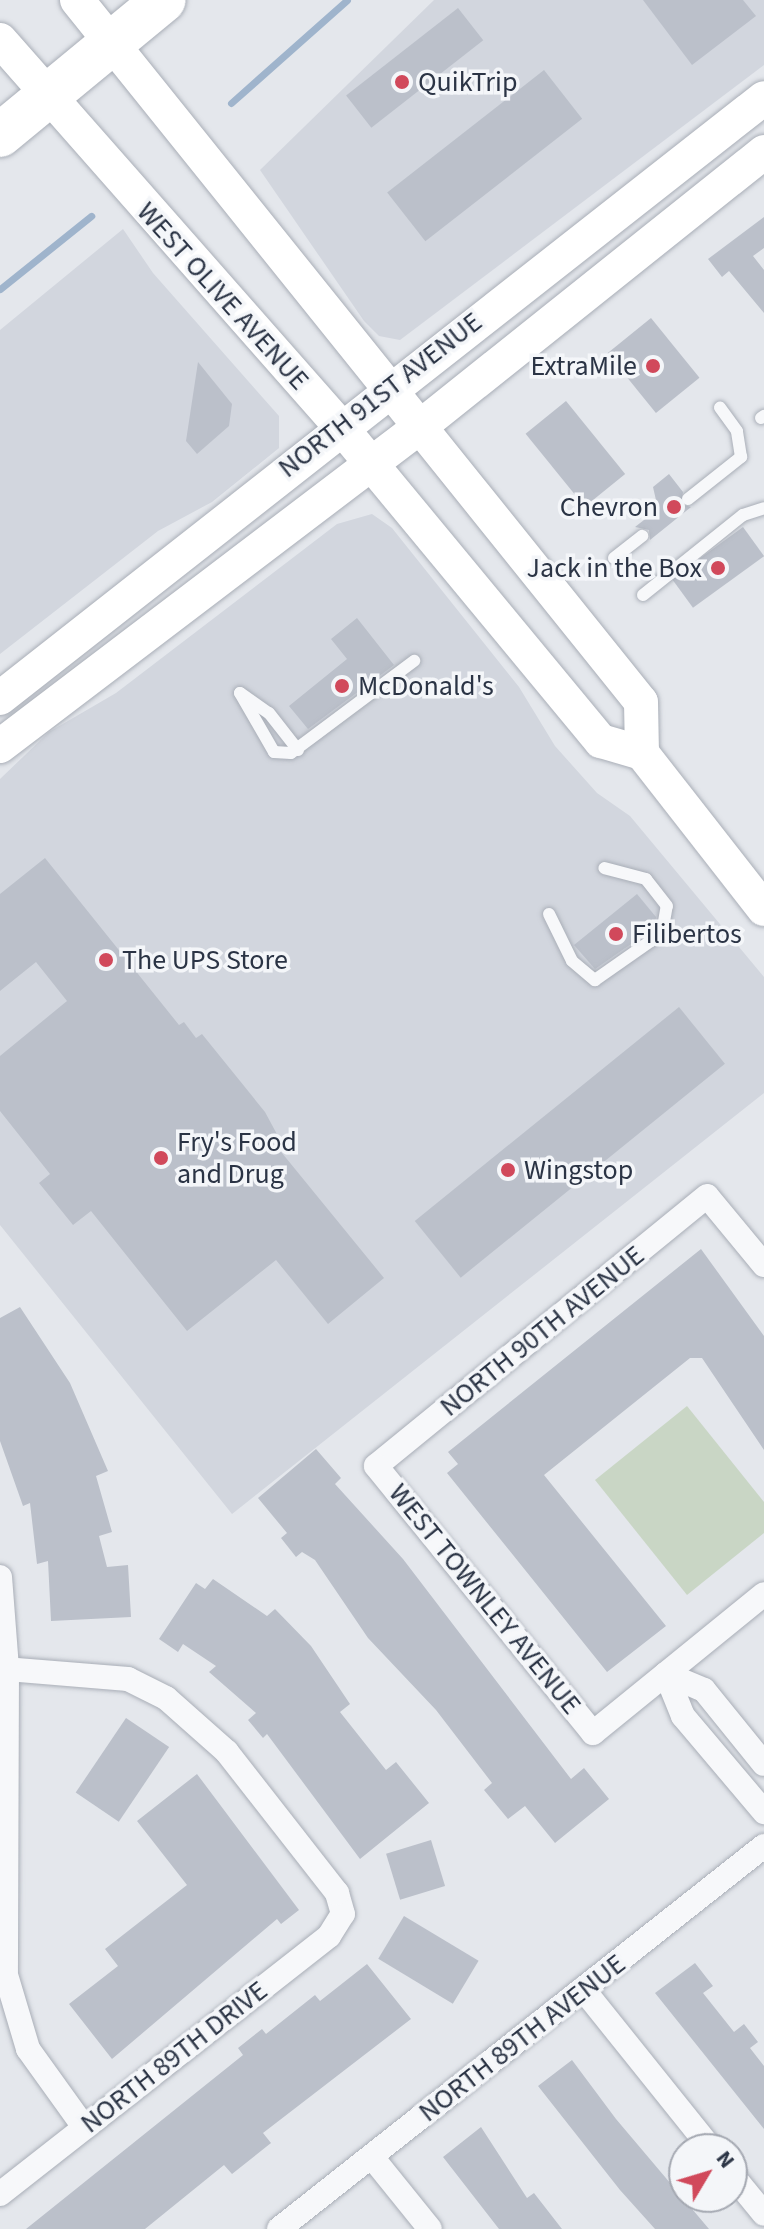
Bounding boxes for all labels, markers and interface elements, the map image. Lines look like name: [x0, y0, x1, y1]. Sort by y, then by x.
place label: QuikTrip: [418, 65, 517, 99]
marker: QuikTrip: [393, 73, 411, 91]
street label: WEST OLIVE AVENUE: [130, 195, 316, 397]
street label: NORTH 91ST AVENUE: [272, 305, 488, 485]
place label: ExtraMile: [530, 349, 637, 383]
marker: ExtraMile: [644, 357, 662, 375]
place label: Chevron: [560, 490, 658, 524]
marker: Chevron: [665, 498, 683, 516]
place label: Jack in the Box: [527, 551, 702, 585]
marker: Jack in the Box: [709, 559, 727, 577]
place label: McDonald's: [358, 669, 494, 703]
marker: McDonald's: [333, 677, 351, 695]
place label: Filibertos: [632, 917, 742, 951]
marker: Filibertos: [607, 925, 625, 943]
place label: The UPS Store: [122, 943, 288, 977]
marker: The UPS Store: [97, 951, 115, 969]
place label: Fry's Food and Drug: [177, 1125, 297, 1191]
marker: Fry's Food and Drug: [152, 1149, 170, 1167]
place label: Wingstop: [524, 1153, 633, 1187]
marker: Wingstop: [499, 1161, 517, 1179]
street label: NORTH 90TH AVENUE: [433, 1238, 651, 1424]
street label: WEST TOWNLEY AVENUE: [382, 1477, 588, 1721]
street label: NORTH 89TH AVENUE: [412, 1947, 632, 2129]
street label: NORTH 89TH DRIVE: [74, 1974, 274, 2140]
north arrow: [668, 2133, 748, 2213]
text: N: [708, 2144, 742, 2175]

